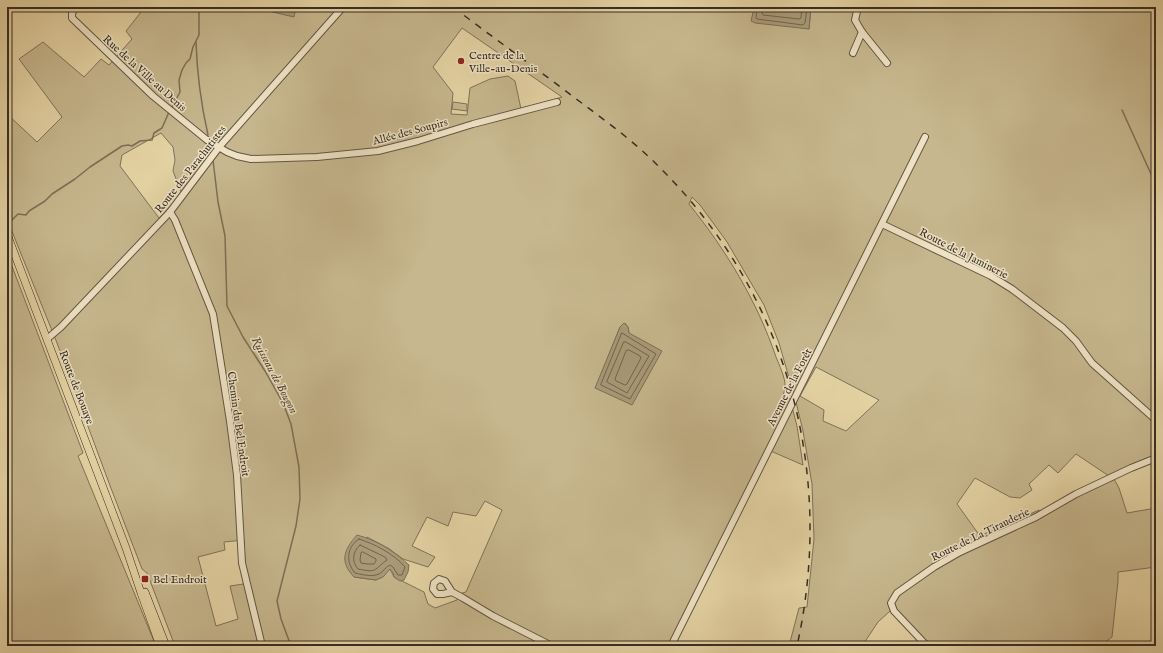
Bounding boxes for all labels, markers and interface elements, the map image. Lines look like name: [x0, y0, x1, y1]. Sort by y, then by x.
street label: Rue de la Ville au Denis: [100, 32, 189, 115]
place label: Centre de la Ville-au-Denis: [468, 49, 538, 76]
marker: Centre de la Ville-au-Denis: [456, 56, 466, 66]
street label: Allée des Soupirs: [370, 115, 449, 149]
street label: Route des Parachutistes: [152, 123, 230, 216]
street label: Route de la Jaminerie: [917, 225, 1010, 282]
water label: Ruisseau de Bougon: [247, 334, 301, 417]
street label: Avenue de la Forêt: [764, 346, 816, 429]
street label: Route de Bouaye: [56, 348, 97, 426]
street label: Chemin du Bel Endroit: [224, 371, 252, 478]
street label: Route de La Tirauderie: [929, 505, 1032, 565]
place label: Bel Endroit: [153, 573, 207, 587]
marker: Bel Endroit: [140, 574, 150, 584]

